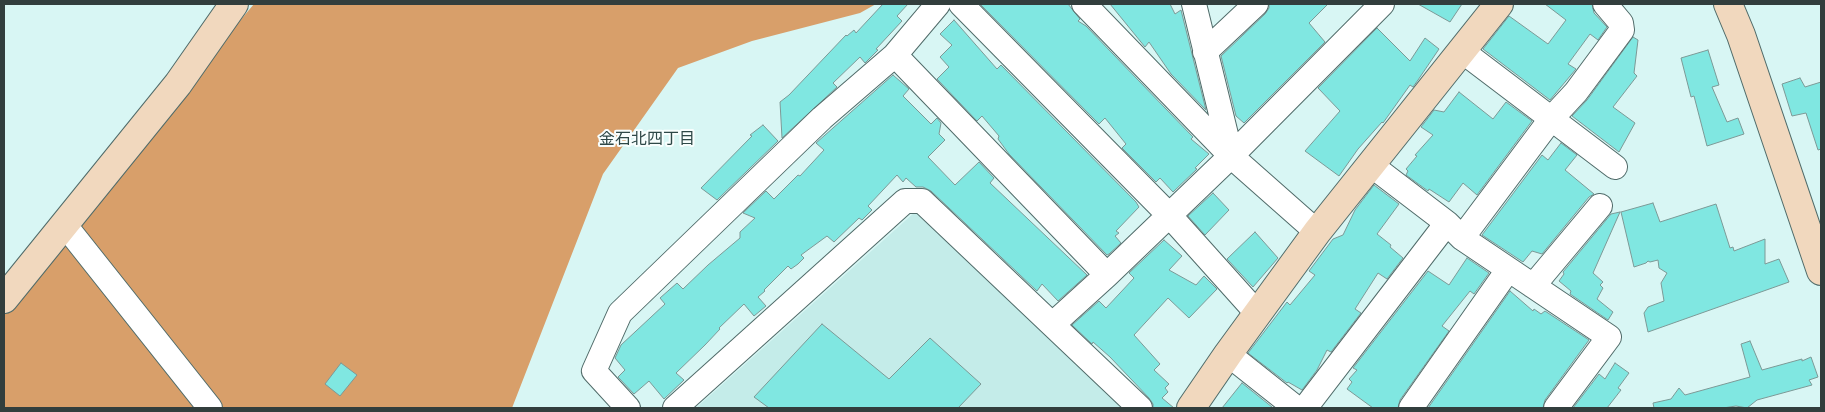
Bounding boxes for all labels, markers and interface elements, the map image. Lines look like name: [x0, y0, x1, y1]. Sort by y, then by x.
district label: 金石北四丁目: [599, 129, 695, 149]

